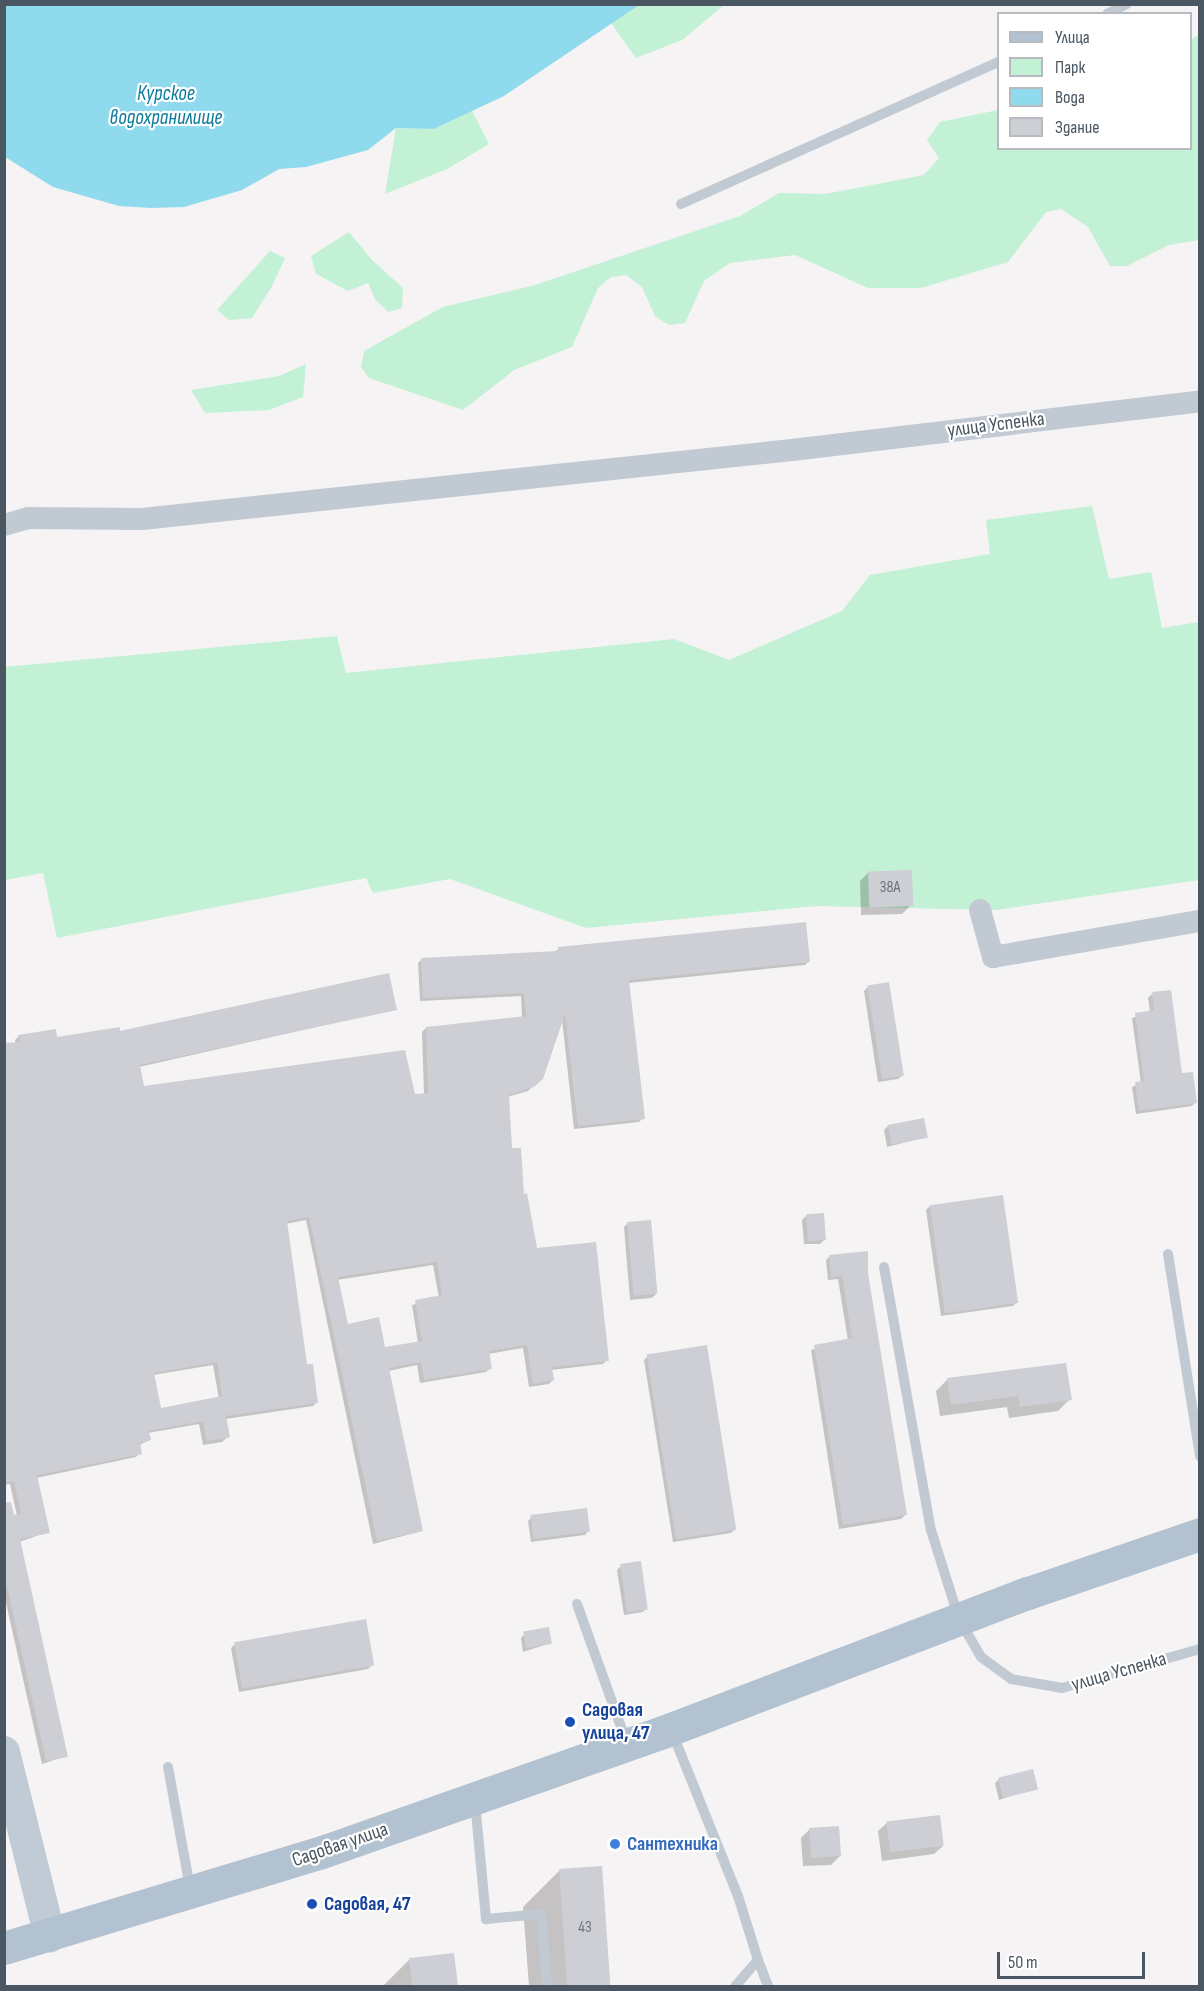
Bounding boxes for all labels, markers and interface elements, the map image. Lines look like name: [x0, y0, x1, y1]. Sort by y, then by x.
legend: [997, 12, 1192, 150]
text: Улица: [1055, 27, 1090, 48]
text: Парк: [1055, 57, 1085, 78]
water label: Курское водохранилище: [110, 81, 222, 131]
text: Вода: [1055, 87, 1085, 108]
text: Здание: [1055, 117, 1100, 138]
street label: улица Успенка: [946, 407, 1046, 443]
house number: 38А: [880, 878, 900, 898]
street label: улица Успенка: [1069, 1647, 1169, 1697]
place label: Садовая улица, 47: [582, 1698, 649, 1745]
marker: Садовая улица, 47: [563, 1715, 577, 1729]
street label: Садовая улица: [289, 1817, 391, 1873]
place label: Сантехника: [627, 1832, 718, 1856]
marker: Сантехника: [608, 1837, 622, 1851]
place label: Садовая, 47: [324, 1892, 411, 1916]
marker: Садовая, 47: [305, 1897, 319, 1911]
house number: 43: [578, 1918, 592, 1938]
scale bar: [1000, 1940, 1148, 1978]
text: 50 m: [1008, 1952, 1038, 1973]

